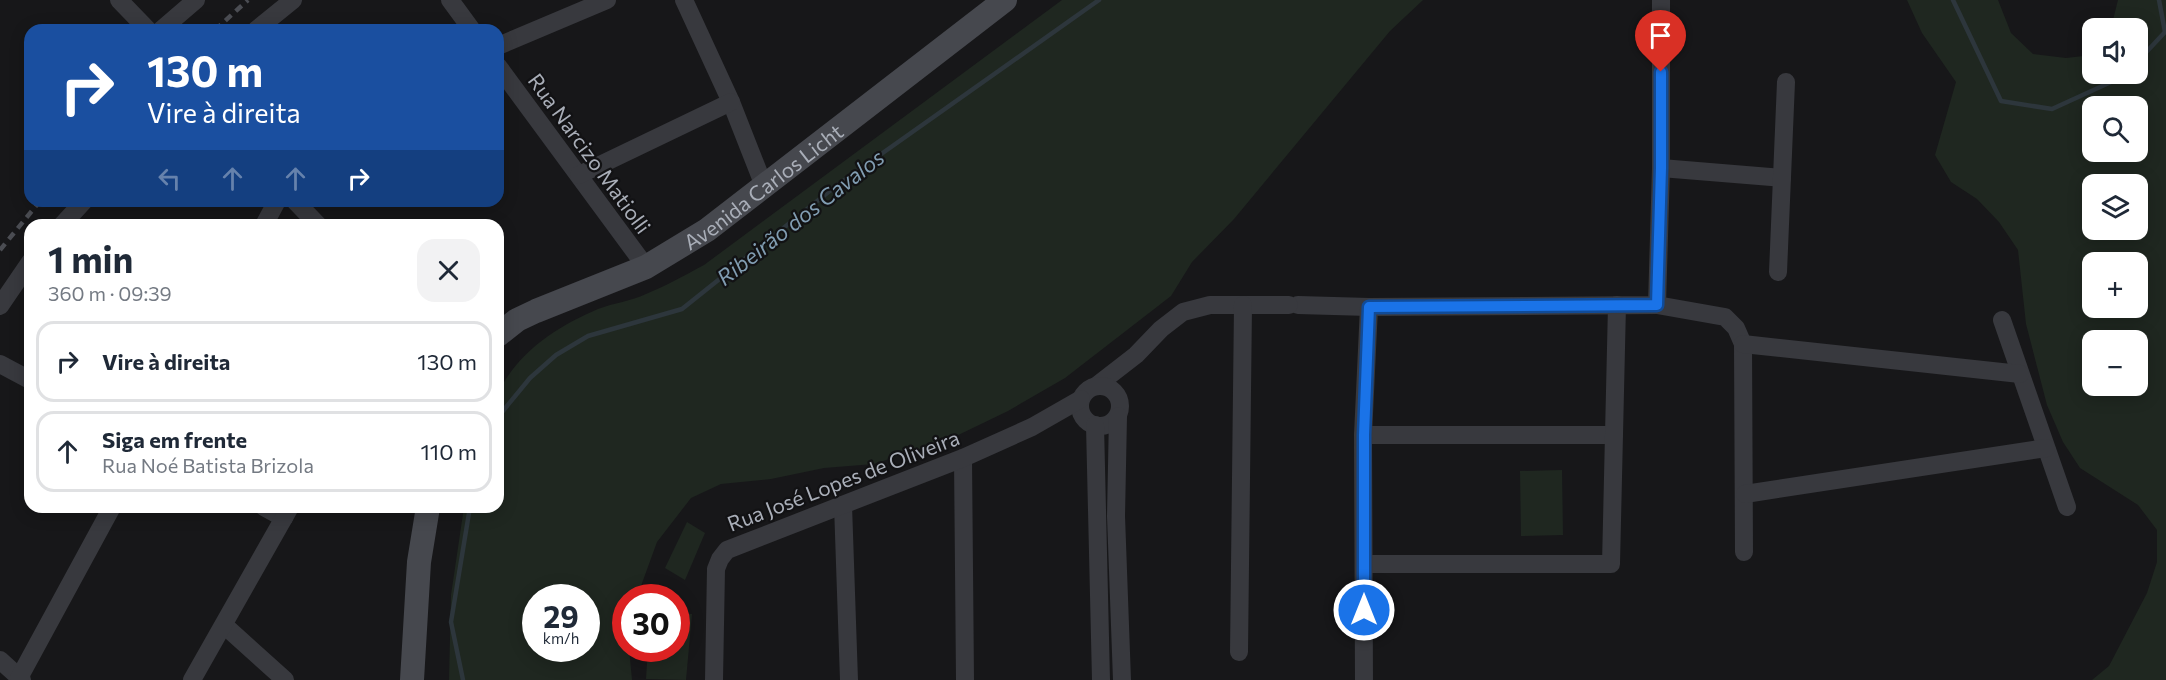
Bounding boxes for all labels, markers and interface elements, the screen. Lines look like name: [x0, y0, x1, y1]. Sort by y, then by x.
pin: [1635, 10, 1686, 72]
map controls: [2082, 18, 2148, 396]
button: sound: [2082, 18, 2148, 84]
icon: arrive: [1644, 19, 1677, 52]
text: 130 m: [147, 44, 263, 96]
icon: right: [48, 48, 126, 126]
street label: Rua Narcizo Matiolli: [524, 68, 656, 238]
text: Vire à direita: [147, 96, 301, 129]
button: search: [2082, 96, 2148, 162]
street label: Avenida Carlos Licht: [679, 118, 847, 254]
water label: Ribeirão dos Cavalos: [711, 143, 889, 291]
icon: left: [153, 162, 186, 195]
icon: ahead: [216, 162, 249, 195]
icon: ahead: [279, 162, 312, 195]
icon: right: [342, 162, 375, 195]
button: layers: [2082, 174, 2148, 240]
text: 1 min: [48, 236, 133, 280]
button: close: [417, 239, 480, 302]
button: +: [2082, 252, 2148, 318]
text: 360 m · 09:39: [48, 281, 172, 305]
button: −: [2082, 330, 2148, 396]
icon: right: [51, 345, 84, 378]
text: Vire à direita: [102, 348, 230, 375]
text: 130 m: [417, 348, 477, 375]
street label: Rua José Lopes de Oliveira: [723, 424, 963, 536]
text: Siga em frente: [102, 426, 247, 453]
icon: ahead: [51, 435, 84, 468]
text: 110 m: [420, 438, 477, 465]
text: Rua Noé Batista Brizola: [102, 453, 314, 477]
position arrow: [1332, 578, 1396, 642]
speed limit sign: 30: [612, 584, 690, 662]
text: 29: [543, 597, 579, 634]
text: km/h: [543, 629, 579, 647]

